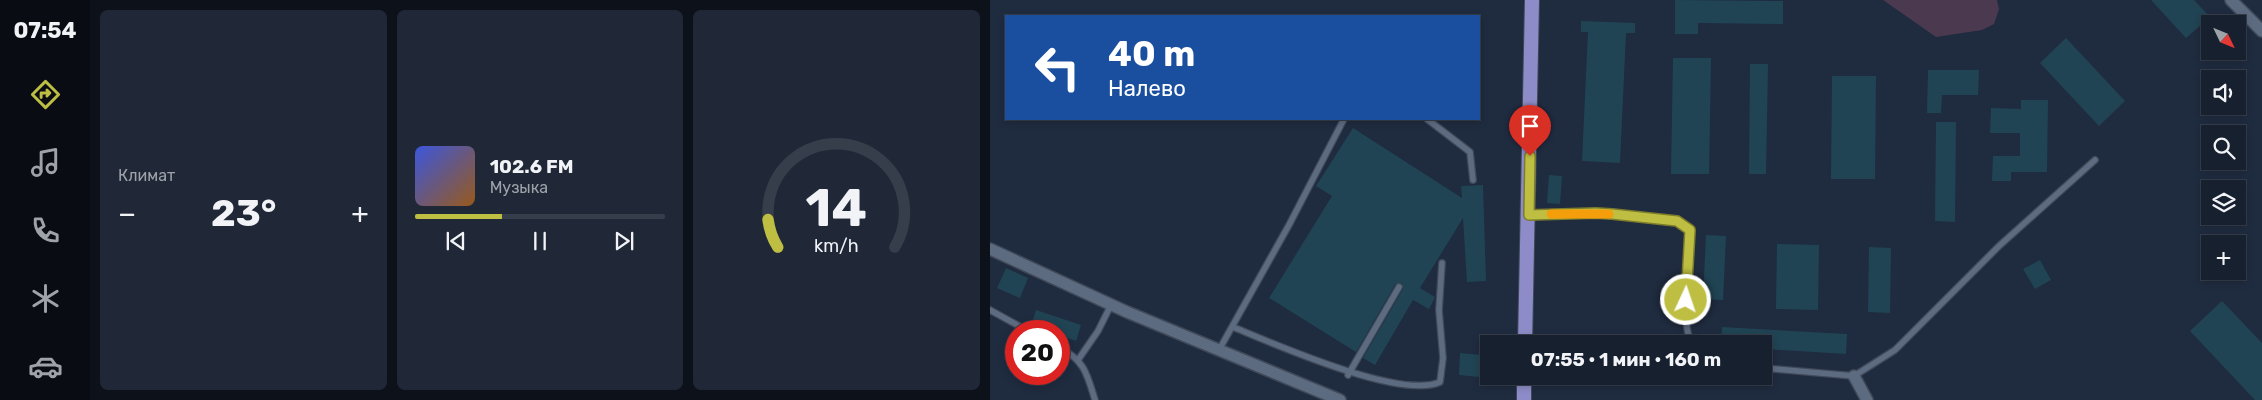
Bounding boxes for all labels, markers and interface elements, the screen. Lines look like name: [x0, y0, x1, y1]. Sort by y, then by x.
north arrow: [2201, 15, 2246, 60]
map controls: [2201, 15, 2246, 280]
text: 07:54: [13, 17, 77, 44]
text: 40 m: [1108, 33, 1195, 75]
icon: left: [1025, 35, 1090, 100]
button: sound: [2201, 70, 2246, 115]
text: Налево: [1108, 75, 1186, 102]
icon: directions: [28, 77, 63, 112]
pin: [1509, 105, 1551, 156]
icon: arrive: [1516, 112, 1544, 140]
button: search: [2201, 125, 2246, 170]
icon: music: [28, 145, 63, 180]
text: 102.6 FM: [490, 155, 574, 178]
text: Климат: [118, 166, 175, 185]
text: 14: [806, 177, 867, 239]
text: Музыка: [490, 178, 548, 197]
button: layers: [2201, 180, 2246, 225]
text: 23°: [211, 190, 276, 236]
text: −: [118, 197, 136, 230]
text: +: [351, 197, 369, 230]
icon: phone: [28, 213, 63, 248]
icon: previous: [442, 227, 470, 255]
icon: pause: [526, 227, 554, 255]
icon: next: [610, 227, 638, 255]
text: km/h: [814, 235, 859, 256]
button: +: [2201, 235, 2246, 280]
position arrow: [1659, 273, 1711, 325]
icon: climate: [28, 281, 63, 316]
speed limit sign: 20: [1005, 320, 1070, 385]
text: 07:55 · 1 мин · 160 m: [1531, 348, 1721, 371]
icon: car: [28, 349, 63, 384]

